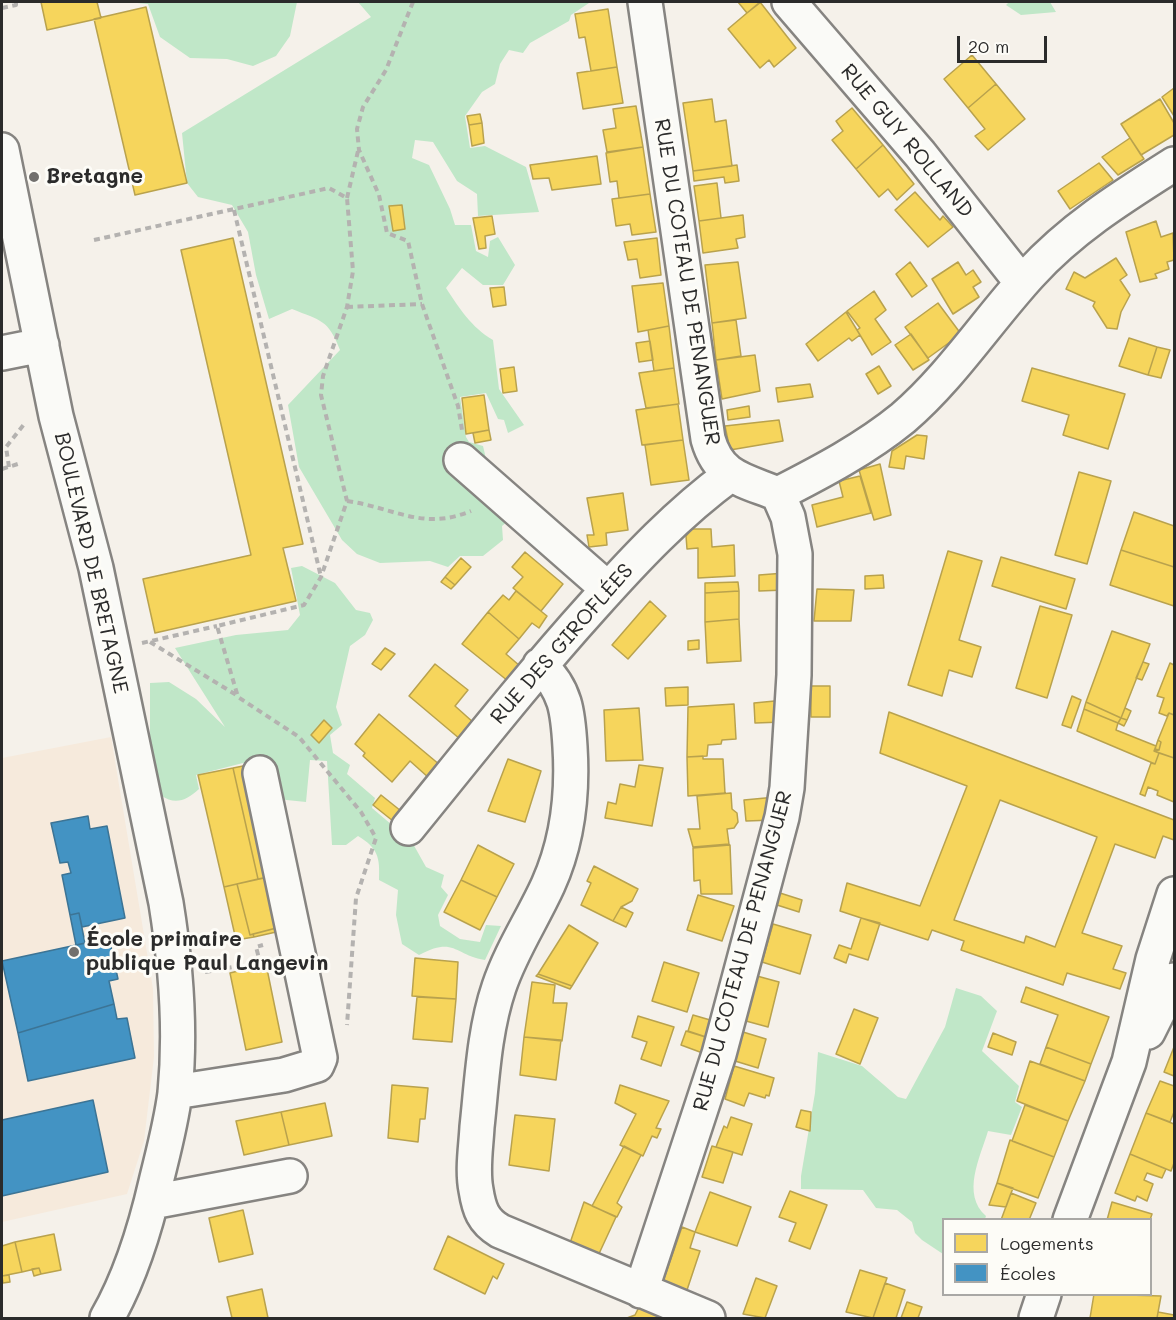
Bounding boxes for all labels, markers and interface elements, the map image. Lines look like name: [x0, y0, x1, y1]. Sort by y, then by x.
scale bar: [960, 24, 1050, 62]
text: 20 m: [968, 34, 1009, 58]
street label: RUE GUY ROLLAND: [835, 59, 979, 223]
street label: RUE DU COTEAU DE PENANGUER: [649, 117, 725, 447]
place label: Bretagne: [46, 164, 143, 190]
marker: Bretagne: [27, 170, 41, 184]
street label: BOULEVARD DE BRETAGNE: [49, 430, 133, 696]
street label: RUE DES GIROFLÉES: [485, 558, 639, 730]
street label: RUE DU COTEAU DE PENANGUER: [688, 788, 798, 1114]
place label: École primaire publique Paul Langevin: [86, 927, 328, 977]
marker: École primaire publique Paul Langevin: [67, 945, 81, 959]
legend: [942, 1218, 1152, 1296]
text: Logements: [1000, 1231, 1094, 1255]
text: Écoles: [1000, 1261, 1056, 1285]

